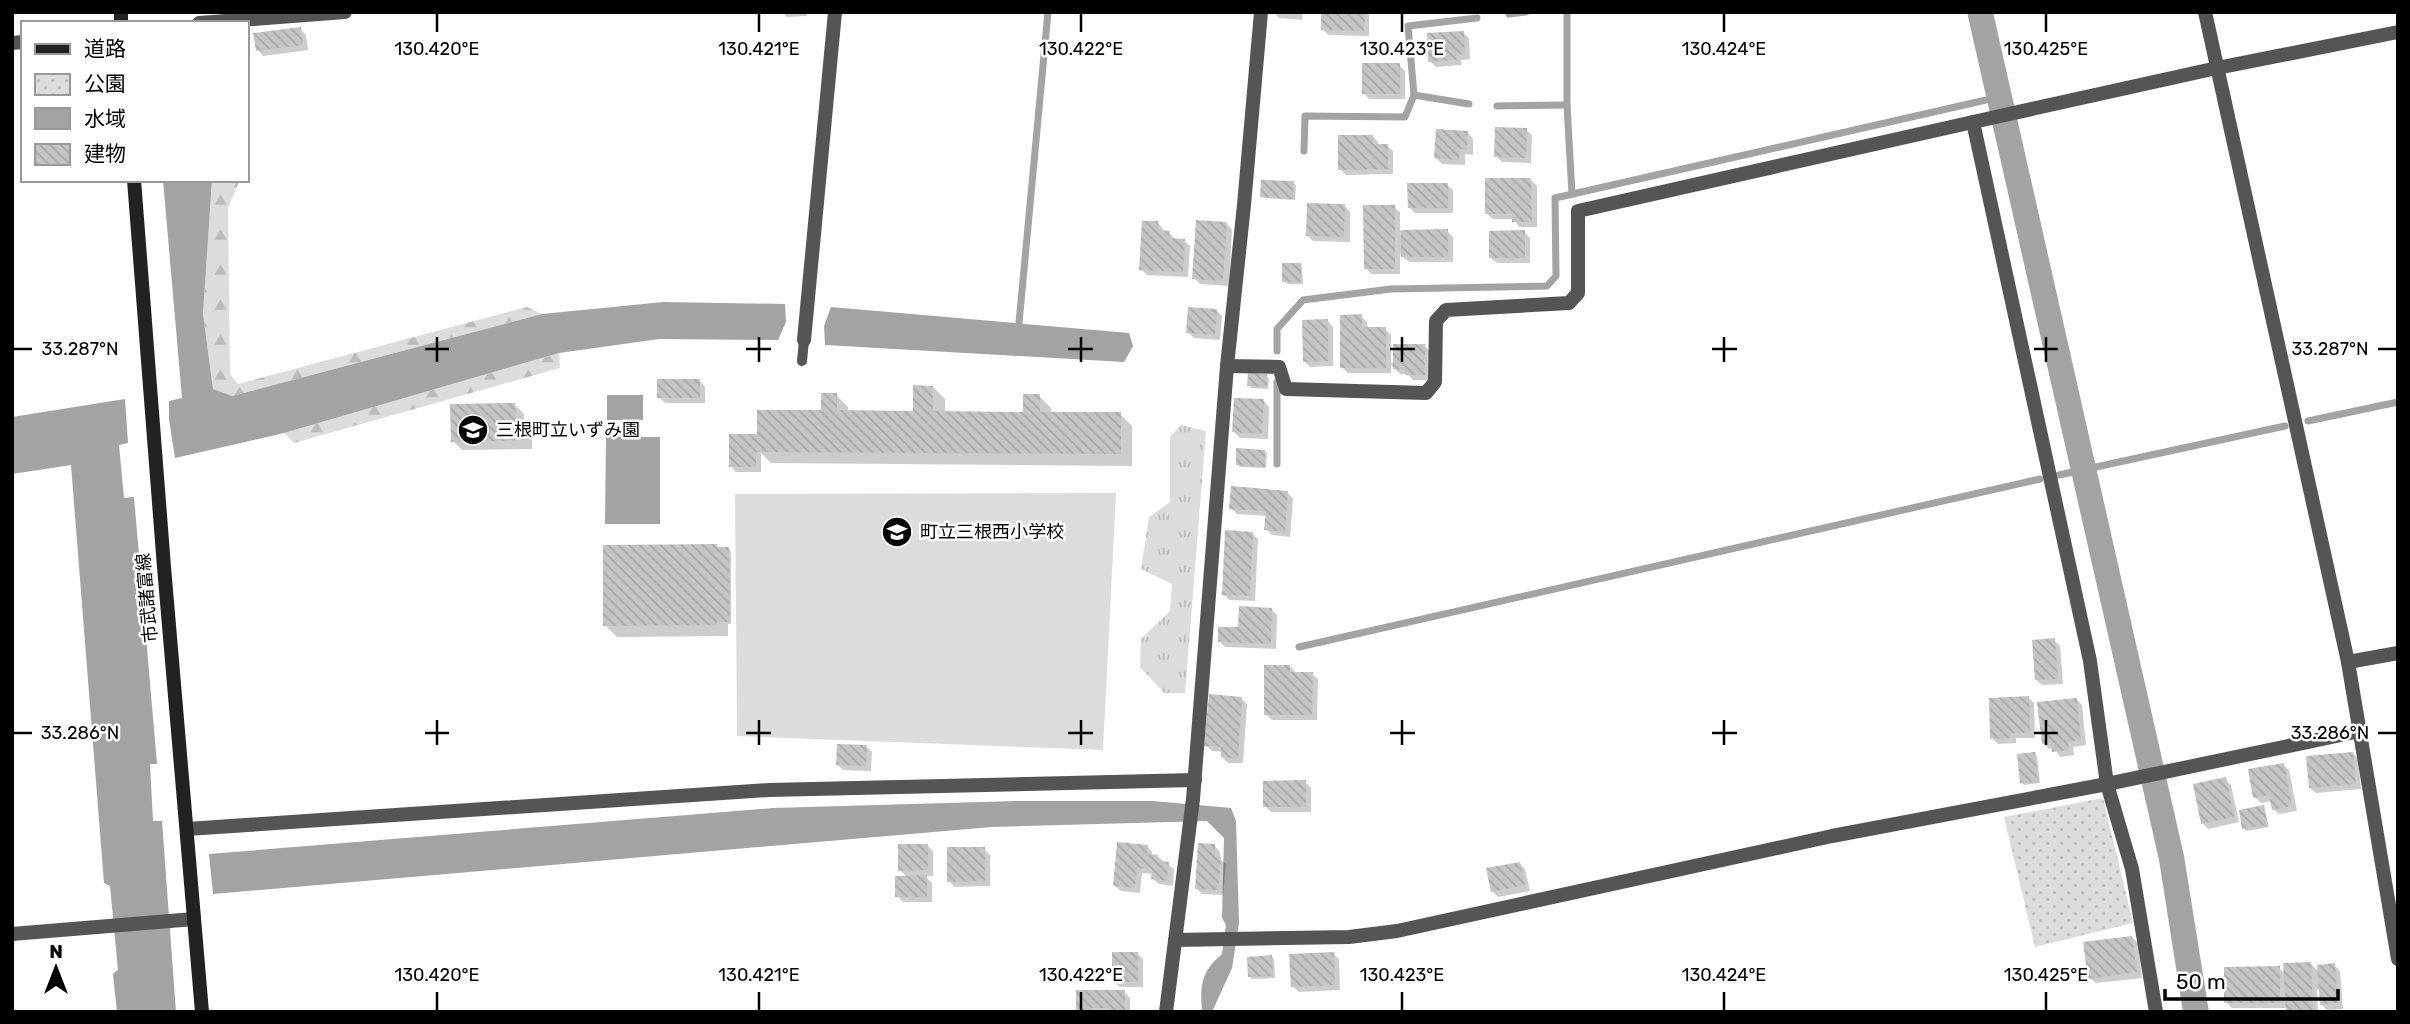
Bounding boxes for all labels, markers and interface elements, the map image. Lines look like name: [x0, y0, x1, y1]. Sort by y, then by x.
legend: [21, 21, 248, 182]
text: 道路: [84, 36, 126, 61]
text: 130.420°E: [395, 38, 480, 60]
text: 130.421°E: [718, 38, 800, 60]
text: 130.422°E: [1039, 38, 1123, 60]
text: 130.423°E: [1360, 38, 1444, 60]
text: 130.424°E: [1682, 38, 1766, 60]
text: 130.425°E: [2004, 38, 2088, 60]
text: 公園: [84, 71, 126, 96]
text: 水域: [84, 106, 126, 131]
text: 建物: [84, 141, 126, 166]
text: 33.287°N: [42, 338, 118, 360]
text: 33.287°N: [2292, 338, 2368, 360]
school or university icon: 三根町立いずみ園: [456, 413, 490, 447]
place label: 三根町立いずみ園: [496, 419, 640, 441]
school or university icon: 町立三根西小学校: [880, 515, 914, 549]
place label: 町立三根西小学校: [920, 521, 1064, 543]
street label: 市武諸富線: [132, 552, 162, 644]
text: 33.286°N: [41, 722, 119, 744]
text: 33.286°N: [2291, 722, 2369, 744]
north arrow: [21, 933, 91, 1003]
text: N: [49, 940, 63, 963]
scale bar: [2165, 958, 2338, 1002]
text: 130.420°E: [395, 964, 480, 986]
text: 130.421°E: [718, 964, 800, 986]
text: 130.422°E: [1039, 964, 1123, 986]
text: 130.423°E: [1360, 964, 1444, 986]
text: 130.424°E: [1682, 964, 1766, 986]
text: 130.425°E: [2004, 964, 2088, 986]
text: 50 m: [2176, 969, 2226, 994]

